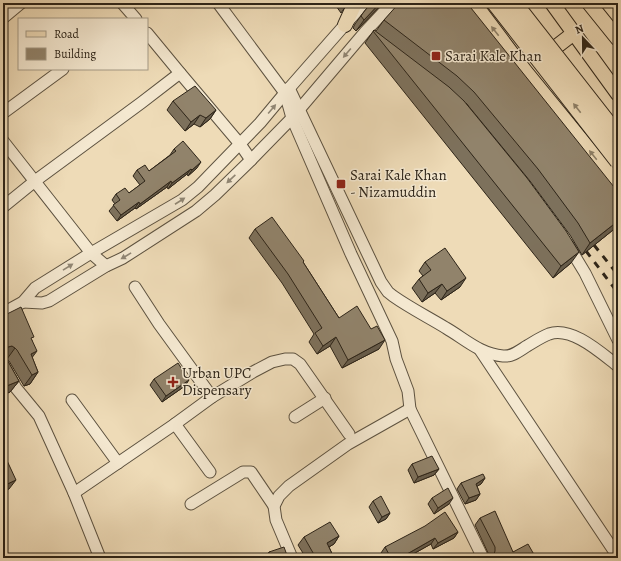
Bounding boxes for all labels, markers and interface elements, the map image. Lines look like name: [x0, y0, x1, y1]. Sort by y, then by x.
legend: [18, 18, 148, 70]
north arrow: [563, 18, 603, 58]
text: N: [573, 21, 586, 38]
text: Road: [54, 26, 80, 42]
one-way arrow: [491, 26, 499, 36]
text: Building: [54, 46, 96, 62]
place label: Sarai Kale Khan: [445, 46, 542, 66]
one-way arrow: [343, 48, 352, 58]
marker: Sarai Kale Khan: [430, 50, 442, 62]
one-way arrow: [572, 103, 581, 114]
one-way arrow: [267, 104, 276, 114]
one-way arrow: [589, 149, 598, 160]
place label: Sarai Kale Khan - Nizamuddin: [350, 165, 447, 202]
one-way arrow: [226, 175, 236, 184]
marker: Sarai Kale Khan - Nizamuddin: [335, 178, 347, 190]
one-way arrow: [174, 197, 186, 204]
one-way arrow: [120, 252, 132, 259]
one-way arrow: [62, 263, 74, 270]
place label: Urban UPC Dispensary: [182, 363, 252, 400]
marker: Urban UPC Dispensary: [167, 376, 179, 388]

